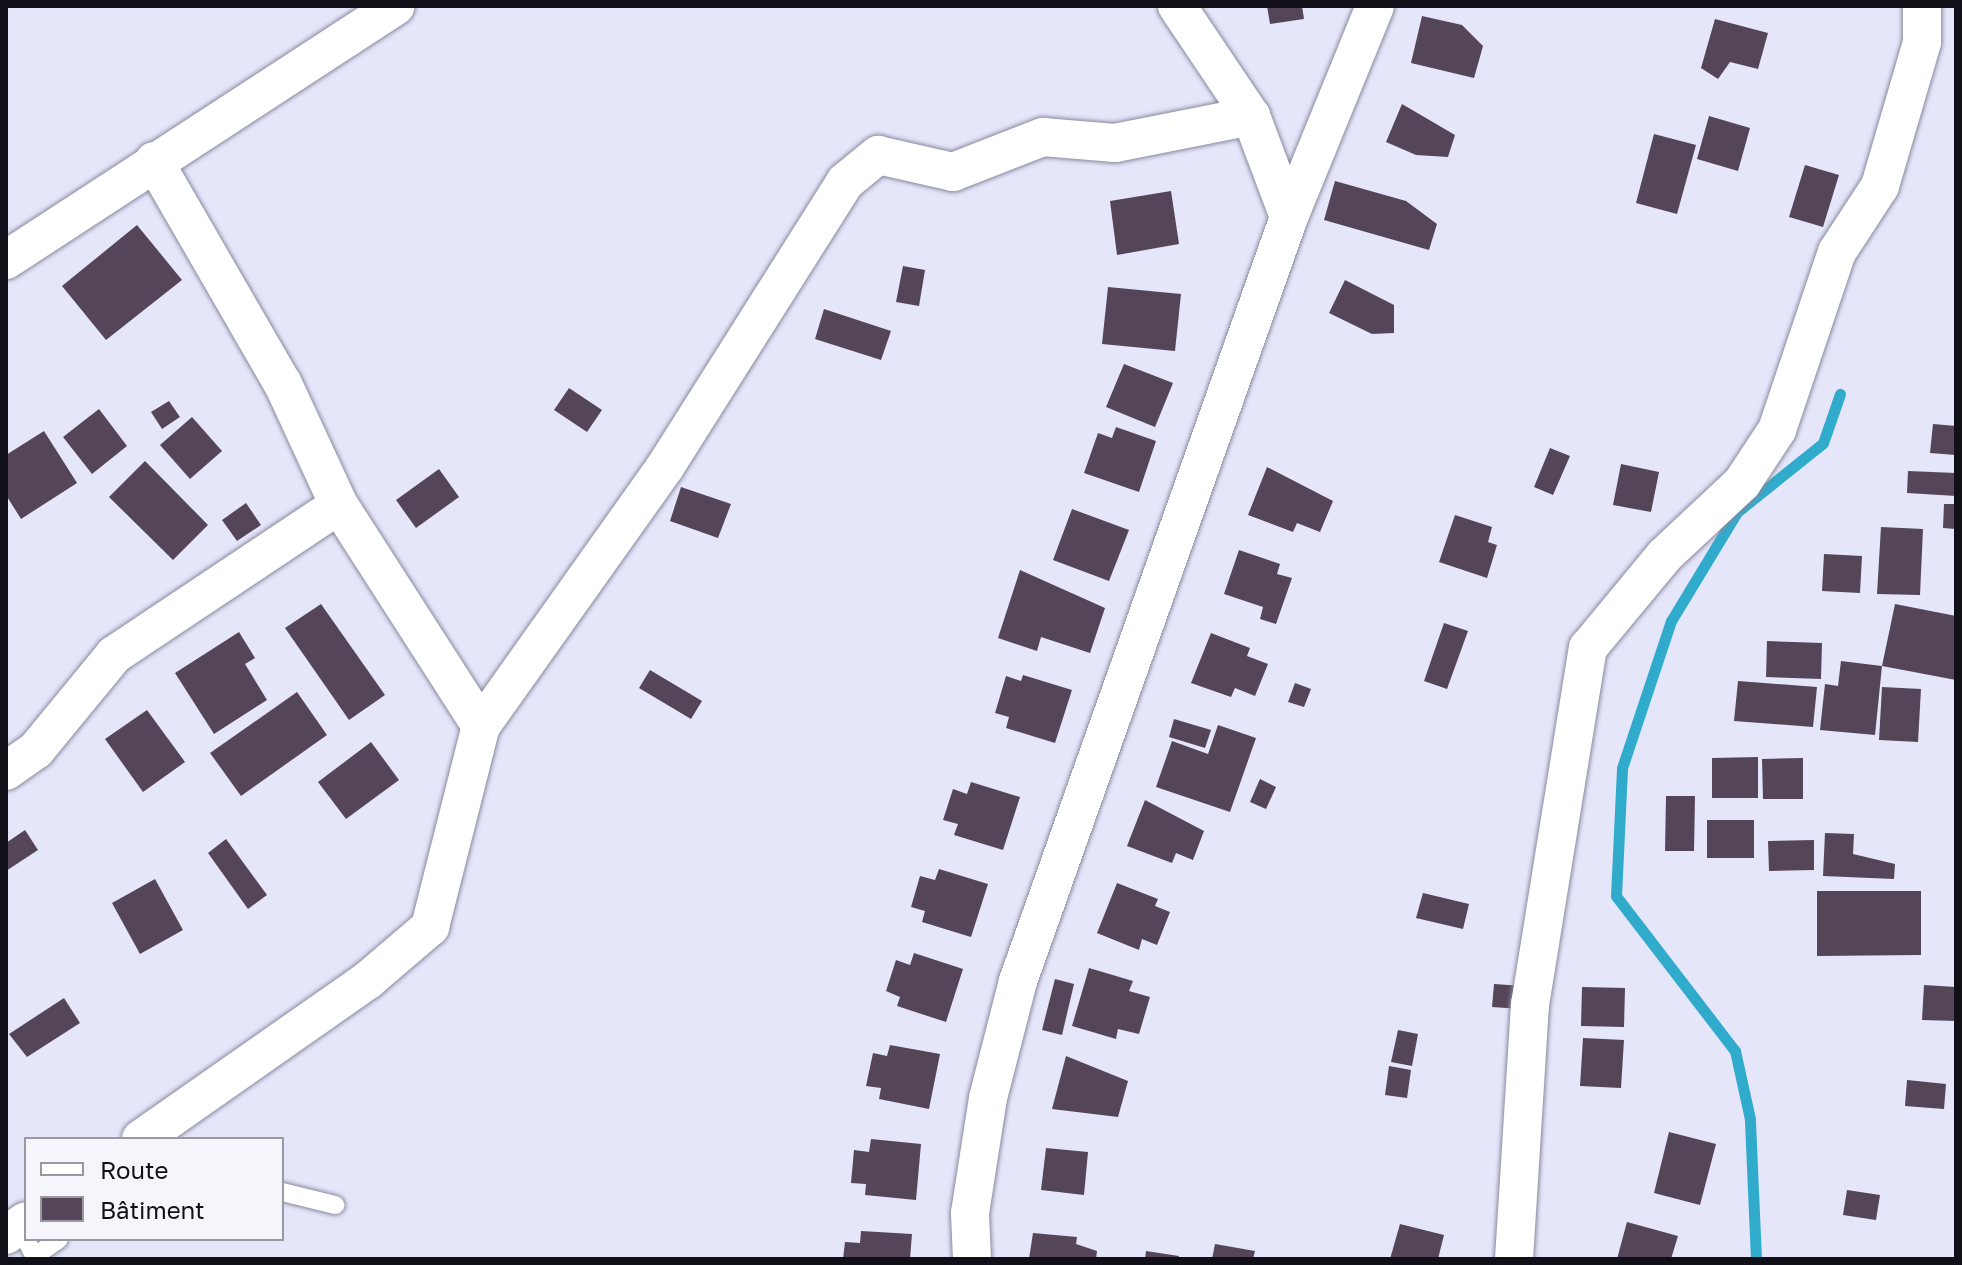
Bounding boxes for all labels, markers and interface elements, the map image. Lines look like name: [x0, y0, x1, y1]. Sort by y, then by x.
legend: [24, 1137, 284, 1241]
text: Route: [100, 1155, 169, 1184]
text: Bâtiment: [100, 1195, 205, 1224]

